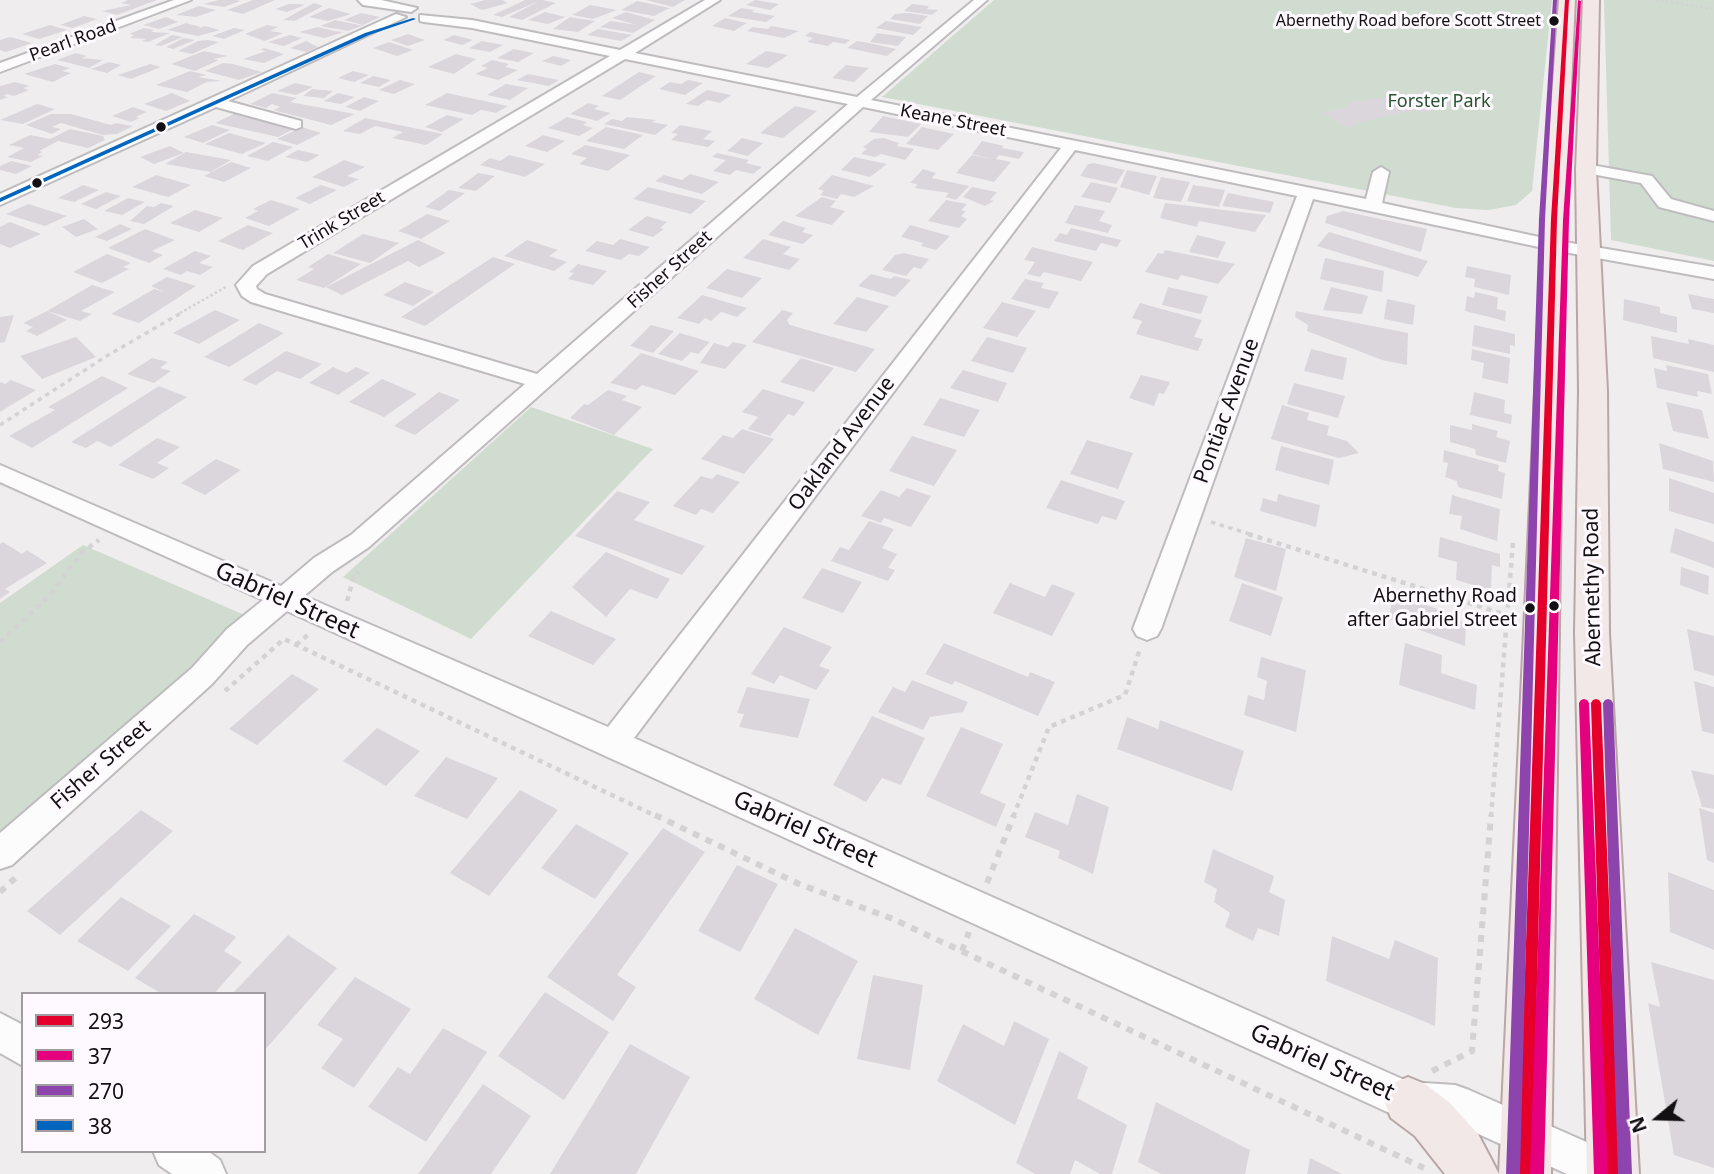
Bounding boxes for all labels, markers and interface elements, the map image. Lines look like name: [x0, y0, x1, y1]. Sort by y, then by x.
place label: Abernethy Road before Scott Street: [1276, 11, 1541, 31]
marker: Abernethy Road before Scott Street: [1547, 14, 1561, 28]
street label: Pearl Road: [26, 15, 120, 67]
park label: Forster Park: [1387, 91, 1491, 113]
street label: Keane Street: [898, 100, 1008, 142]
unlabelled marker: [154, 120, 168, 134]
unlabelled marker: [30, 176, 44, 190]
street label: Trink Street: [295, 187, 389, 255]
street label: Fisher Street: [623, 226, 717, 314]
street label: Pontiac Avenue: [1189, 335, 1265, 487]
street label: Oakland Avenue: [783, 372, 901, 516]
street label: Abernethy Road: [1579, 507, 1607, 667]
street label: Gabriel Street: [210, 556, 364, 646]
place label: Abernethy Road after Gabriel Street: [1347, 586, 1517, 630]
unlabelled marker: [1547, 599, 1561, 613]
marker: Abernethy Road after Gabriel Street: [1523, 601, 1537, 615]
street label: Fisher Street: [46, 715, 156, 815]
street label: Gabriel Street: [728, 785, 882, 875]
legend: [21, 992, 266, 1153]
text: 293: [88, 1007, 124, 1035]
street label: Gabriel Street: [1245, 1018, 1399, 1108]
text: 37: [88, 1042, 112, 1070]
text: 270: [88, 1077, 124, 1105]
north arrow: [1623, 1083, 1693, 1153]
text: 38: [88, 1112, 112, 1140]
text: N: [1623, 1113, 1653, 1136]

